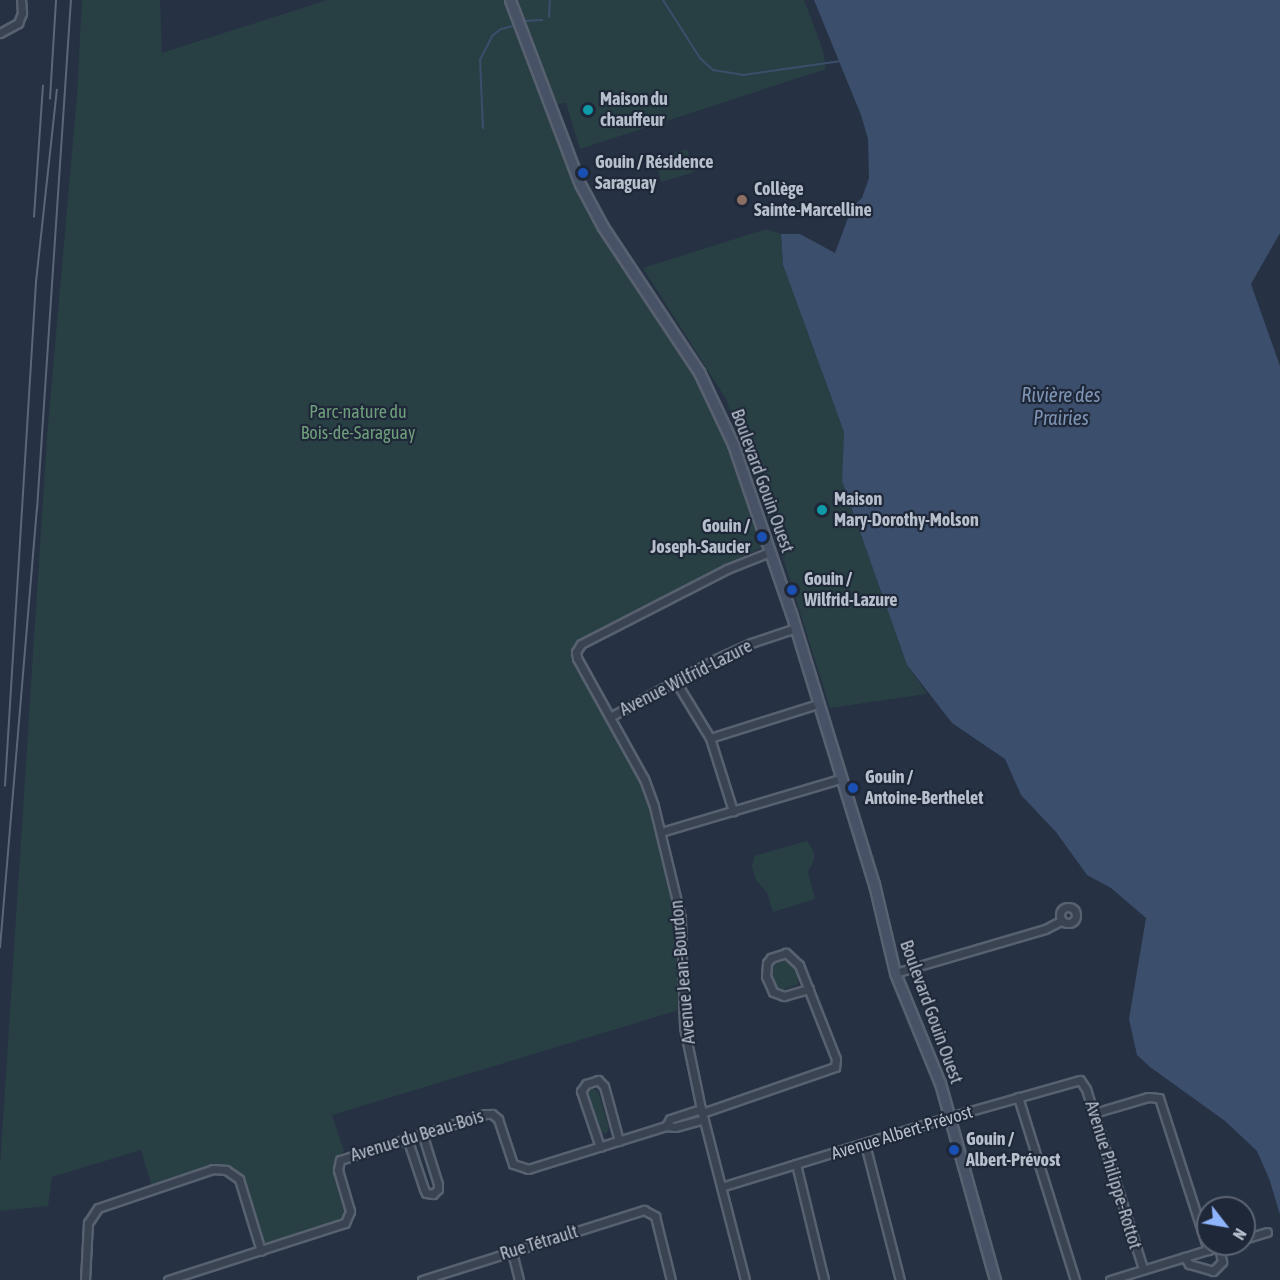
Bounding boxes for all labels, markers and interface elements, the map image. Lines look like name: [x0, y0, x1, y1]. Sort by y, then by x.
place label: Maison du chauffeur: [600, 89, 668, 132]
marker: Maison du chauffeur: [581, 103, 595, 117]
place label: Gouin / Résidence Saraguay: [595, 152, 714, 195]
marker: Gouin / Résidence Saraguay: [576, 166, 590, 180]
place label: Collège Sainte-Marcelline: [754, 179, 872, 222]
marker: Collège Sainte-Marcelline: [735, 193, 749, 207]
water label: Rivière des Prairies: [1021, 382, 1101, 429]
park label: Parc-nature du Bois-de-Saraguay: [301, 402, 415, 444]
street label: Boulevard Gouin Ouest: [726, 406, 798, 556]
place label: Maison Mary-Dorothy-Molson: [834, 489, 979, 532]
marker: Maison Mary-Dorothy-Molson: [815, 503, 829, 517]
place label: Gouin / Joseph-Saucier: [651, 516, 750, 558]
marker: Gouin / Joseph-Saucier: [755, 530, 769, 544]
place label: Gouin / Wilfrid-Lazure: [804, 569, 897, 612]
marker: Gouin / Wilfrid-Lazure: [785, 583, 799, 597]
street label: Avenue Wilfrid-Lazure: [616, 635, 756, 721]
place label: Gouin / Antoine-Berthelet: [865, 767, 983, 810]
marker: Gouin / Antoine-Berthelet: [846, 781, 860, 795]
street label: Avenue Jean-Bourdon: [666, 899, 700, 1045]
street label: Boulevard Gouin Ouest: [895, 937, 967, 1087]
street label: Avenue Philippe-Rottot: [1080, 1098, 1146, 1252]
street label: Avenue Albert-Prévost: [829, 1101, 975, 1165]
street label: Avenue du Beau-Bois: [348, 1106, 486, 1166]
place label: Gouin / Albert-Prévost: [966, 1129, 1060, 1172]
marker: Gouin / Albert-Prévost: [947, 1143, 961, 1157]
north arrow: [1196, 1196, 1256, 1256]
street label: Rue Tétrault: [497, 1221, 581, 1265]
text: N: [1230, 1226, 1250, 1243]

